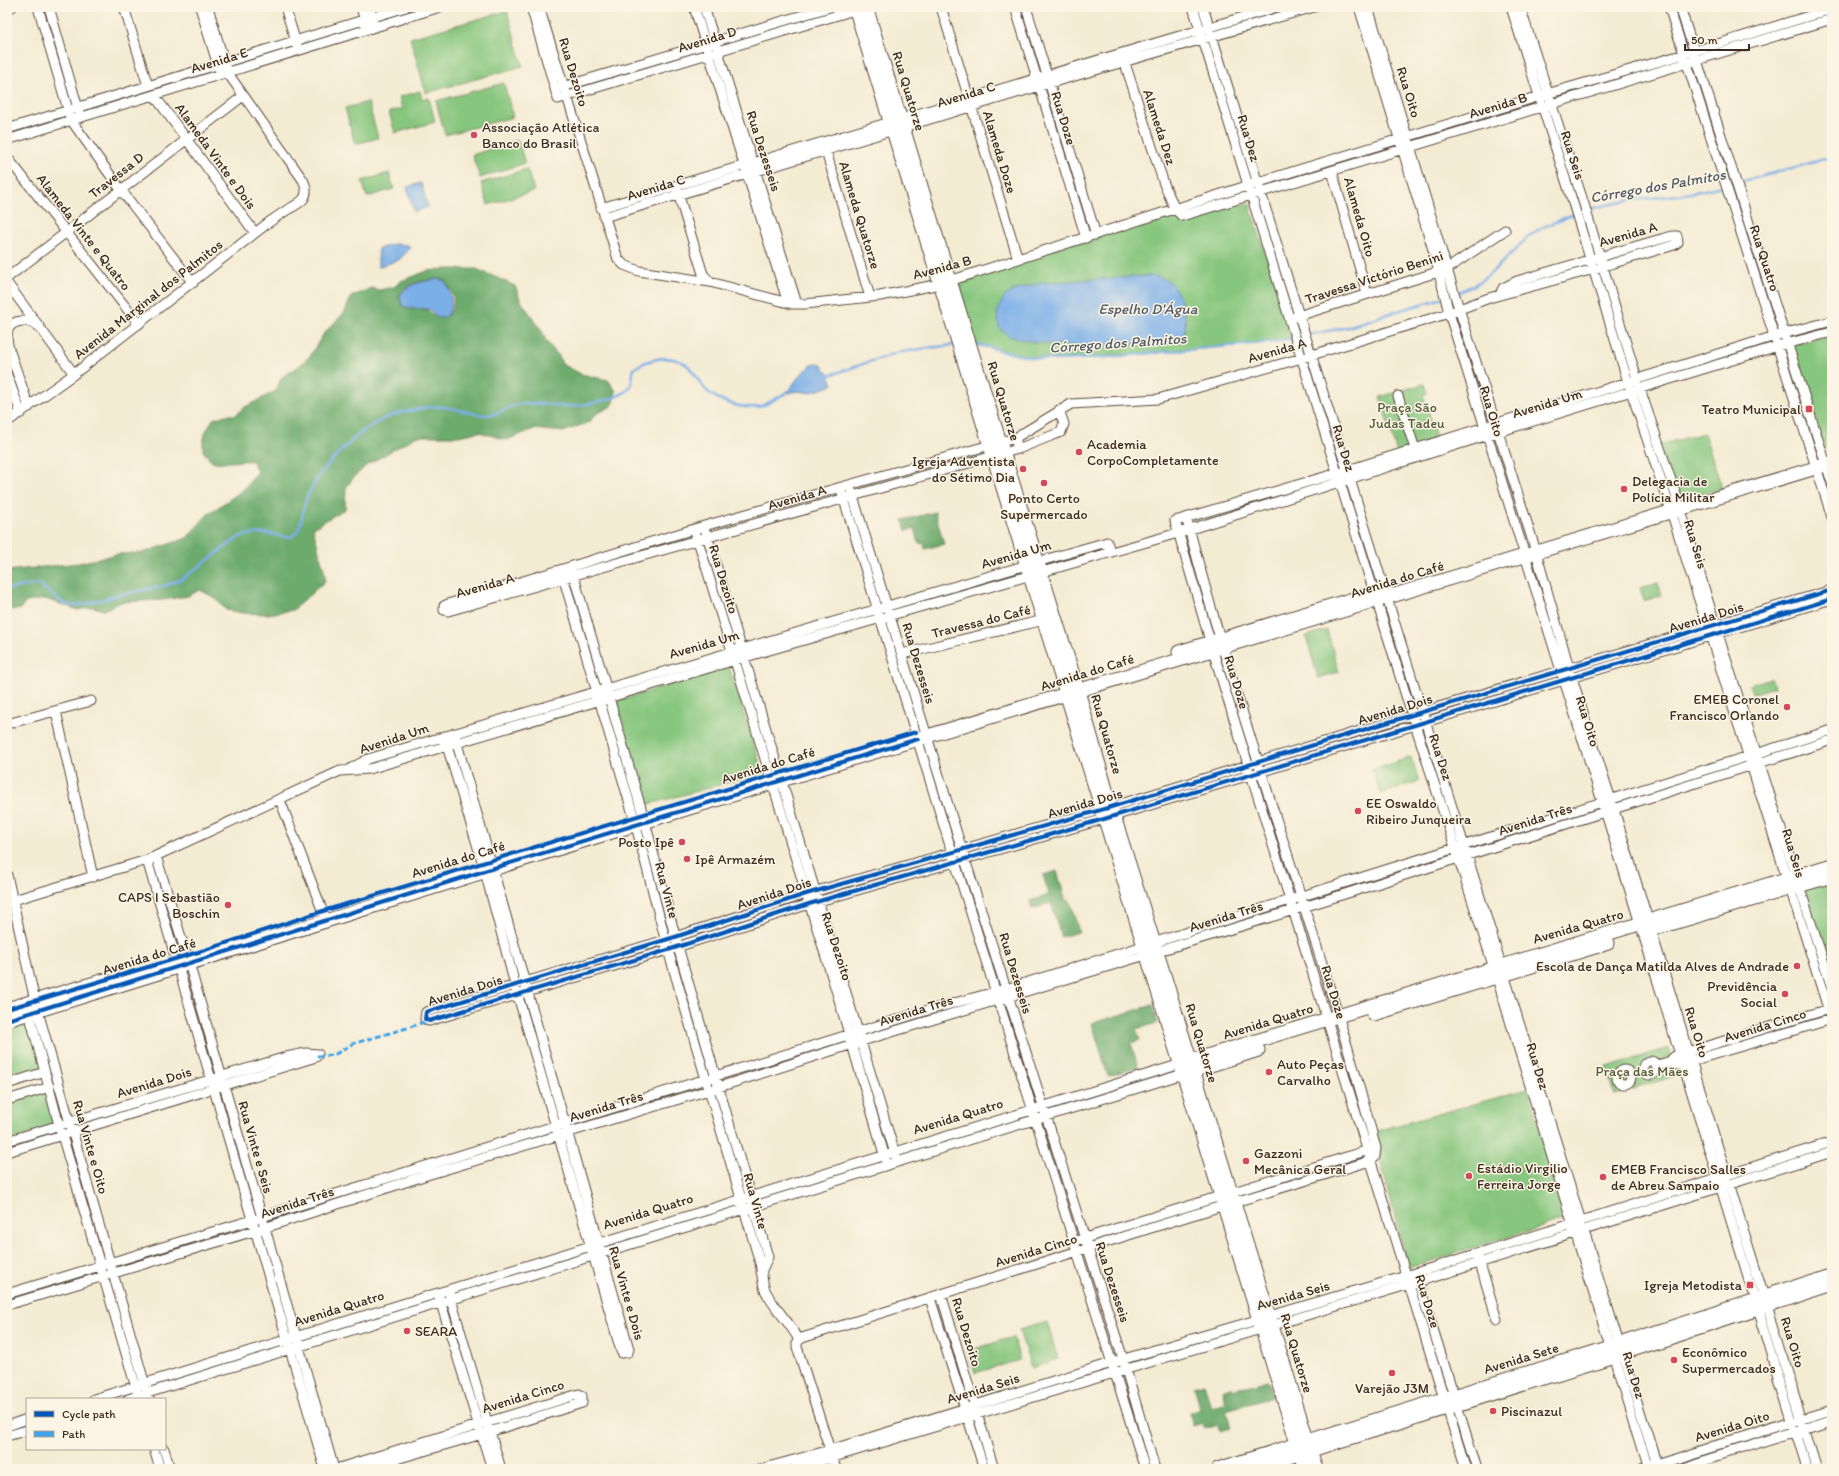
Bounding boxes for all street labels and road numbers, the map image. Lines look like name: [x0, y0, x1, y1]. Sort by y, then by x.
street label: Avenida D: [676, 23, 738, 56]
street label: Rua Dezoito: [555, 36, 592, 109]
street label: Avenida E: [189, 44, 250, 77]
street label: Rua Quatorze: [888, 49, 929, 133]
street label: Rua Oito: [1393, 65, 1424, 120]
street label: Avenida C: [935, 78, 997, 111]
street label: Alameda Dez: [1139, 87, 1180, 168]
street label: Rua Doze: [1047, 89, 1080, 147]
street label: Avenida B: [1467, 89, 1529, 122]
street label: Alameda Vinte e Dois: [171, 100, 260, 213]
street label: Rua Dezesseis: [742, 109, 785, 194]
street label: Alameda Doze: [979, 109, 1020, 196]
street label: Rua Dez: [1233, 113, 1264, 164]
street label: Rua Seis: [1557, 128, 1588, 182]
street label: Travessa D: [85, 149, 147, 202]
street label: Alameda Quatorze: [835, 159, 884, 271]
street label: Alameda Vinte e Quatro: [33, 171, 134, 294]
street label: Avenida C: [625, 171, 687, 204]
street label: Alameda Oito: [1340, 175, 1379, 259]
street label: Avenida A: [1597, 218, 1659, 251]
street label: Rua Quatro: [1746, 223, 1783, 294]
street label: Avenida Marginal dos Palmitos: [70, 236, 226, 363]
street label: Travessa Victório Benini: [1303, 247, 1445, 308]
street label: Avenida B: [911, 252, 973, 283]
street label: Avenida A: [1246, 334, 1308, 367]
street label: Rua Quatorze: [983, 359, 1024, 443]
street label: Rua Oito: [1476, 384, 1507, 439]
street label: Avenida Um: [1510, 385, 1584, 422]
street label: Rua Dez: [1328, 423, 1359, 474]
street label: Avenida A: [766, 481, 828, 514]
street label: Rua Seis: [1680, 517, 1711, 571]
street label: Avenida Um: [979, 536, 1053, 573]
street label: Rua Dezoito: [705, 543, 742, 616]
street label: Avenida do Café: [1348, 557, 1446, 602]
street label: Avenida A: [454, 569, 516, 602]
street label: Avenida Dois: [1667, 598, 1746, 637]
street label: Travessa do Café: [930, 601, 1033, 642]
street label: Rua Dezesseis: [898, 620, 939, 706]
street label: Avenida Um: [667, 626, 741, 663]
street label: Avenida do Café: [1038, 650, 1136, 695]
street label: Rua Doze: [1220, 653, 1253, 711]
street label: Avenida Dois: [1356, 690, 1435, 729]
street label: Rua Quatorze: [1087, 692, 1126, 776]
street label: Rua Oito: [1572, 694, 1603, 749]
street label: Avenida Um: [357, 719, 431, 758]
street label: Rua Dez: [1425, 732, 1456, 783]
street label: Avenida do Café: [719, 743, 817, 788]
street label: Avenida Dois: [1046, 785, 1125, 822]
street label: Avenida Três: [1496, 800, 1574, 839]
street label: Rua Seis: [1778, 826, 1809, 880]
street label: Avenida do Café: [409, 837, 507, 882]
street label: Rua Vinte: [651, 860, 682, 921]
street label: Avenida Dois: [735, 873, 814, 913]
street label: Avenida Três: [1187, 897, 1265, 936]
street label: Avenida Quatro: [1531, 905, 1625, 948]
street label: Rua Dezoito: [817, 910, 856, 983]
street label: Rua Dezesseis: [995, 930, 1036, 1016]
street label: Avenida do Café: [100, 934, 198, 979]
street label: Rua Doze: [1317, 963, 1350, 1021]
street label: Avenida Dois: [426, 971, 505, 1010]
street label: Avenida Três: [877, 991, 955, 1030]
street label: Avenida Quatro: [1221, 1000, 1315, 1043]
street label: Rua Quatorze: [1181, 1001, 1222, 1085]
street label: Rua Oito: [1681, 1005, 1712, 1060]
street label: Avenida Cinco: [1722, 1005, 1808, 1046]
street label: Rua Dez: [1522, 1041, 1553, 1092]
street label: Avenida Dois: [115, 1063, 194, 1102]
street label: Avenida Três: [567, 1087, 645, 1126]
street label: Avenida Quatro: [911, 1095, 1005, 1138]
street label: Rua Vinte e Oito: [69, 1098, 112, 1196]
street label: Rua Vinte e Seis: [234, 1099, 277, 1195]
street label: Rua Vinte: [739, 1171, 772, 1232]
street label: Avenida Três: [258, 1183, 336, 1222]
street label: Avenida Quatro: [601, 1190, 695, 1233]
street label: Avenida Cinco: [993, 1230, 1079, 1271]
street label: Rua Dezesseis: [1091, 1240, 1134, 1325]
street label: Rua Vinte e Dois: [605, 1244, 648, 1342]
street label: Rua Doze: [1411, 1272, 1444, 1330]
street label: Avenida Seis: [1255, 1277, 1332, 1314]
street label: Avenida Quatro: [292, 1287, 386, 1330]
street label: Rua Dezoito: [948, 1296, 985, 1369]
street label: Rua Quatorze: [1276, 1311, 1317, 1395]
street label: Rua Oito: [1777, 1315, 1808, 1370]
street label: Avenida Sete: [1482, 1339, 1561, 1378]
street label: Rua Dez: [1618, 1350, 1649, 1401]
street label: Avenida Seis: [945, 1369, 1022, 1408]
street label: Avenida Cinco: [480, 1376, 566, 1417]
street label: Avenida Oito: [1693, 1407, 1772, 1446]

